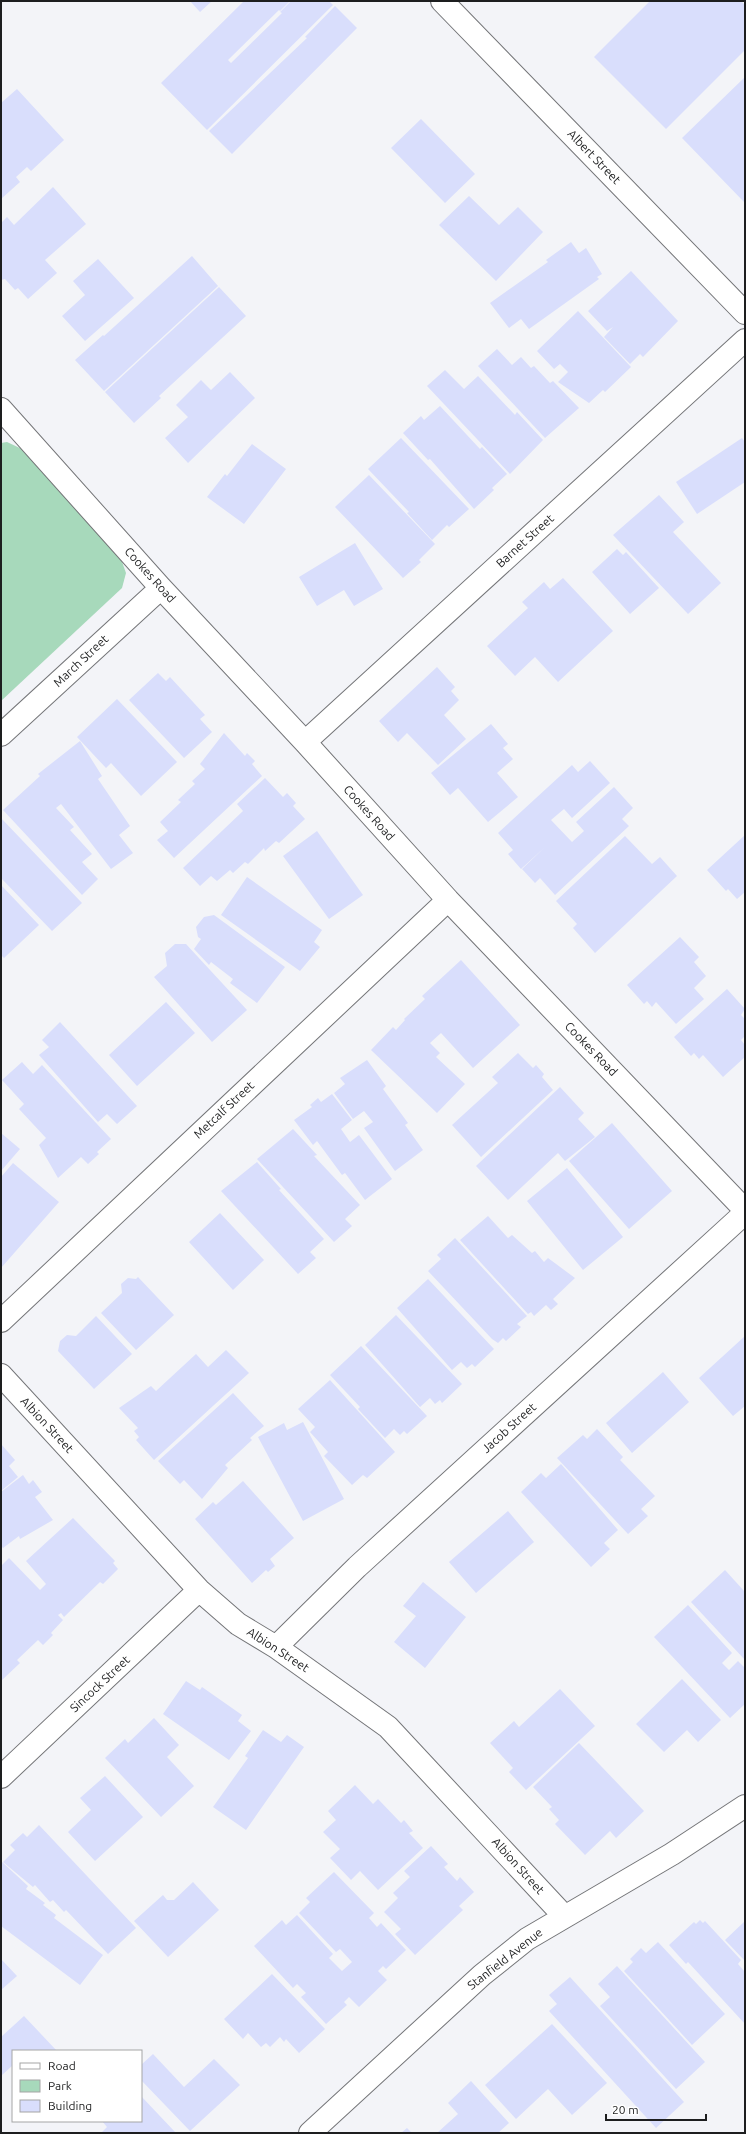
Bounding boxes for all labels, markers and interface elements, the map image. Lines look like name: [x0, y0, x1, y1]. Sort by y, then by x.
street label: Albert Street: [565, 127, 624, 187]
street label: Barnet Street: [493, 511, 556, 570]
street label: Cookes Road: [122, 544, 178, 605]
street label: March Street: [51, 632, 111, 689]
street label: Cookes Road: [341, 782, 397, 843]
street label: Cookes Road: [563, 1019, 620, 1078]
street label: Metcalf Street: [191, 1078, 257, 1141]
street label: Albion Street: [18, 1394, 77, 1455]
street label: Jacob Street: [479, 1400, 538, 1455]
street label: Albion Street: [245, 1625, 312, 1675]
street label: Sincock Street: [67, 1653, 132, 1714]
street label: Albion Street: [490, 1835, 547, 1897]
street label: Stanfield Avenue: [465, 1925, 545, 1992]
legend: [12, 2050, 142, 2122]
text: Road: [48, 2059, 76, 2072]
text: Park: [48, 2079, 72, 2092]
scale bar: [606, 2096, 706, 2122]
text: Building: [48, 2099, 92, 2112]
text: 20 m: [612, 2103, 639, 2116]

